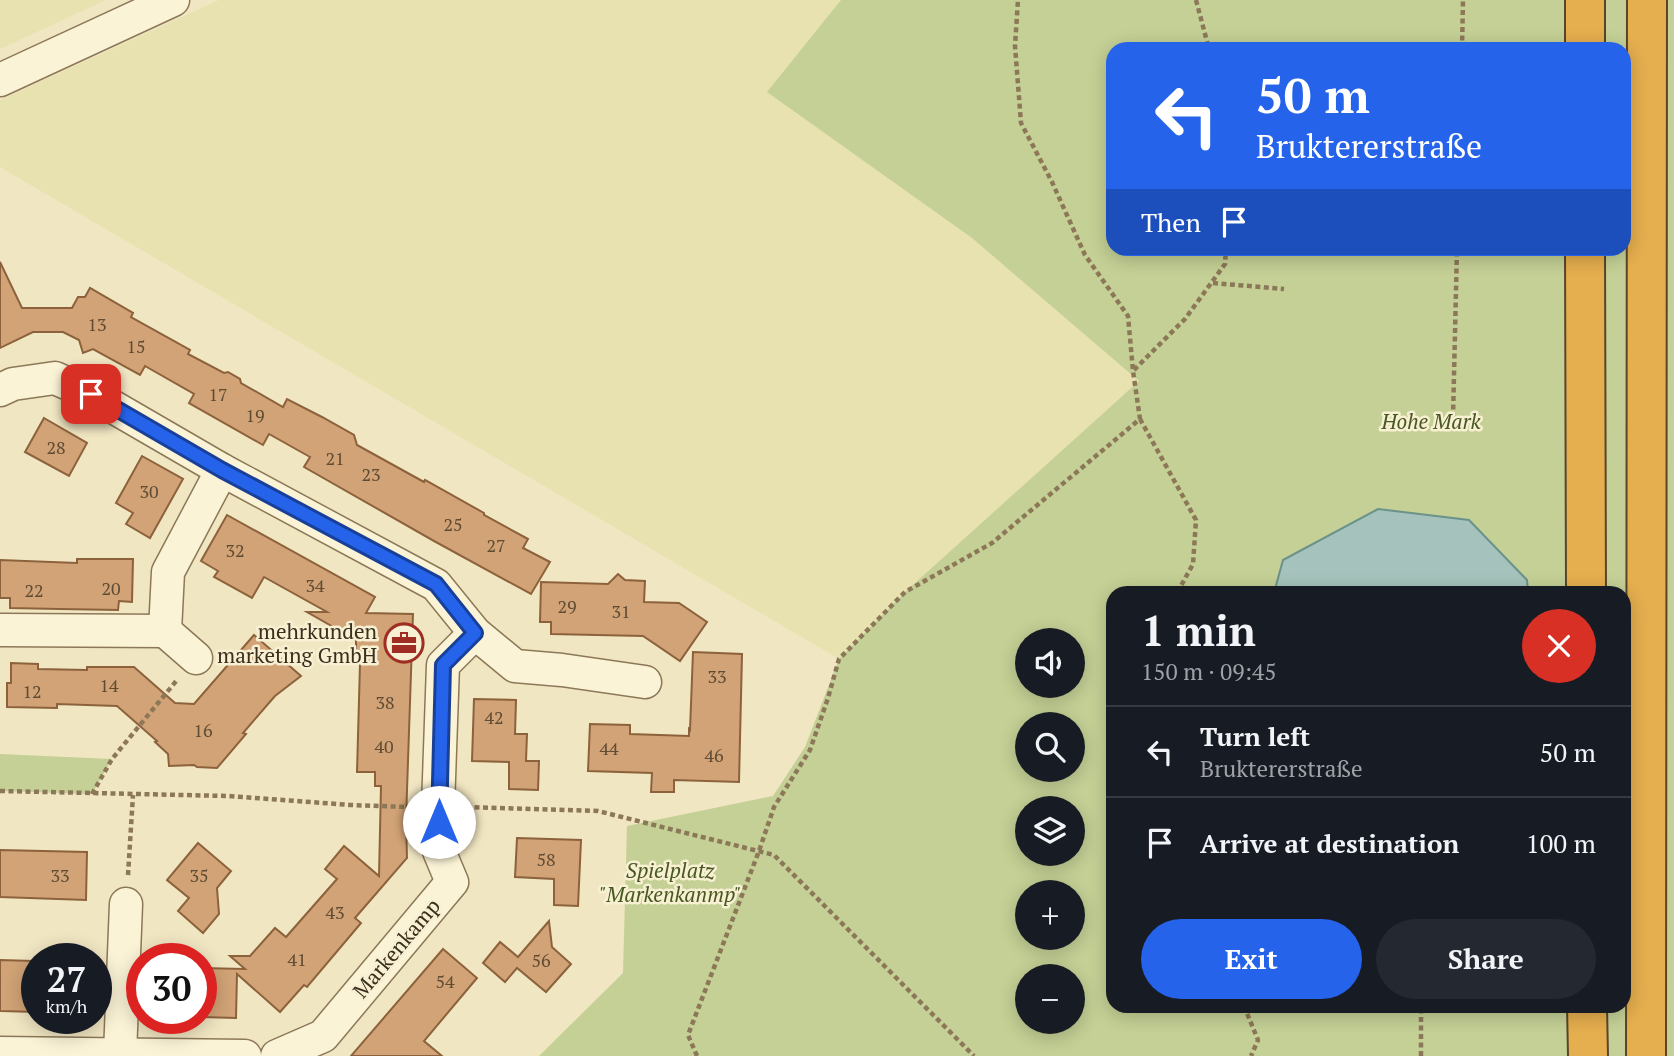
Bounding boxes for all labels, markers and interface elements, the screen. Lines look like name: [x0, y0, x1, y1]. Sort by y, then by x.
text: 50 m: [1256, 62, 1370, 127]
icon: left: [1141, 70, 1232, 161]
text: Bruktererstraße: [1256, 125, 1482, 167]
icon: arrive: [1215, 203, 1253, 241]
text: Then: [1141, 205, 1201, 239]
house number: 13: [87, 312, 107, 336]
house number: 15: [126, 334, 146, 358]
pin: [61, 364, 121, 424]
icon: arrive: [72, 375, 110, 413]
house number: 17: [208, 382, 228, 406]
house number: 19: [245, 403, 265, 427]
park label: Hohe Mark: [1380, 407, 1482, 435]
house number: 28: [46, 435, 66, 459]
house number: 21: [325, 446, 345, 470]
house number: 23: [361, 462, 381, 486]
house number: 30: [139, 479, 159, 503]
house number: 25: [443, 512, 463, 536]
house number: 27: [486, 533, 506, 557]
house number: 32: [225, 538, 245, 562]
house number: 34: [305, 573, 325, 597]
house number: 20: [101, 576, 121, 600]
house number: 22: [24, 578, 44, 602]
house number: 29: [557, 594, 577, 618]
house number: 31: [611, 599, 631, 623]
text: 1 min: [1141, 602, 1256, 658]
button: close: [1522, 609, 1596, 683]
place label: mehrkunden marketing GmbH: [217, 617, 378, 669]
office icon: mehrkunden marketing GmbH: [383, 622, 425, 664]
map controls: [1015, 628, 1085, 1034]
button: sound: [1015, 628, 1085, 698]
text: 150 m · 09:45: [1141, 656, 1276, 687]
house number: 33: [707, 664, 727, 688]
house number: 14: [99, 673, 119, 697]
house number: 12: [22, 679, 42, 703]
house number: 38: [375, 690, 395, 714]
house number: 42: [484, 705, 504, 729]
button: search: [1015, 712, 1085, 782]
house number: 16: [193, 718, 213, 742]
text: Turn left: [1200, 719, 1310, 753]
icon: left: [1141, 733, 1179, 771]
house number: 40: [374, 734, 394, 758]
text: 50 m: [1540, 735, 1596, 769]
house number: 44: [599, 736, 619, 760]
house number: 46: [704, 743, 724, 767]
text: Bruktererstraße: [1200, 753, 1363, 784]
position arrow: [402, 785, 476, 859]
button: layers: [1015, 796, 1085, 866]
icon: arrive: [1141, 824, 1179, 862]
text: Arrive at destination: [1200, 826, 1459, 860]
text: 100 m: [1526, 826, 1596, 860]
house number: 58: [536, 847, 556, 871]
park label: Spielplatz "Markenkanmp": [599, 856, 741, 908]
house number: 33: [50, 863, 70, 887]
house number: 35: [189, 863, 209, 887]
button: +: [1015, 880, 1085, 950]
street label: Markenkamp: [346, 892, 446, 1004]
house number: 43: [325, 900, 345, 924]
button: Exit: [1141, 919, 1362, 999]
button: Share: [1376, 919, 1596, 999]
speed limit sign: 30: [126, 943, 217, 1034]
house number: 41: [287, 947, 307, 971]
house number: 56: [531, 948, 551, 972]
text: 27: [47, 956, 86, 1002]
button: −: [1015, 964, 1085, 1034]
house number: 54: [435, 969, 455, 993]
text: km/h: [46, 994, 87, 1018]

